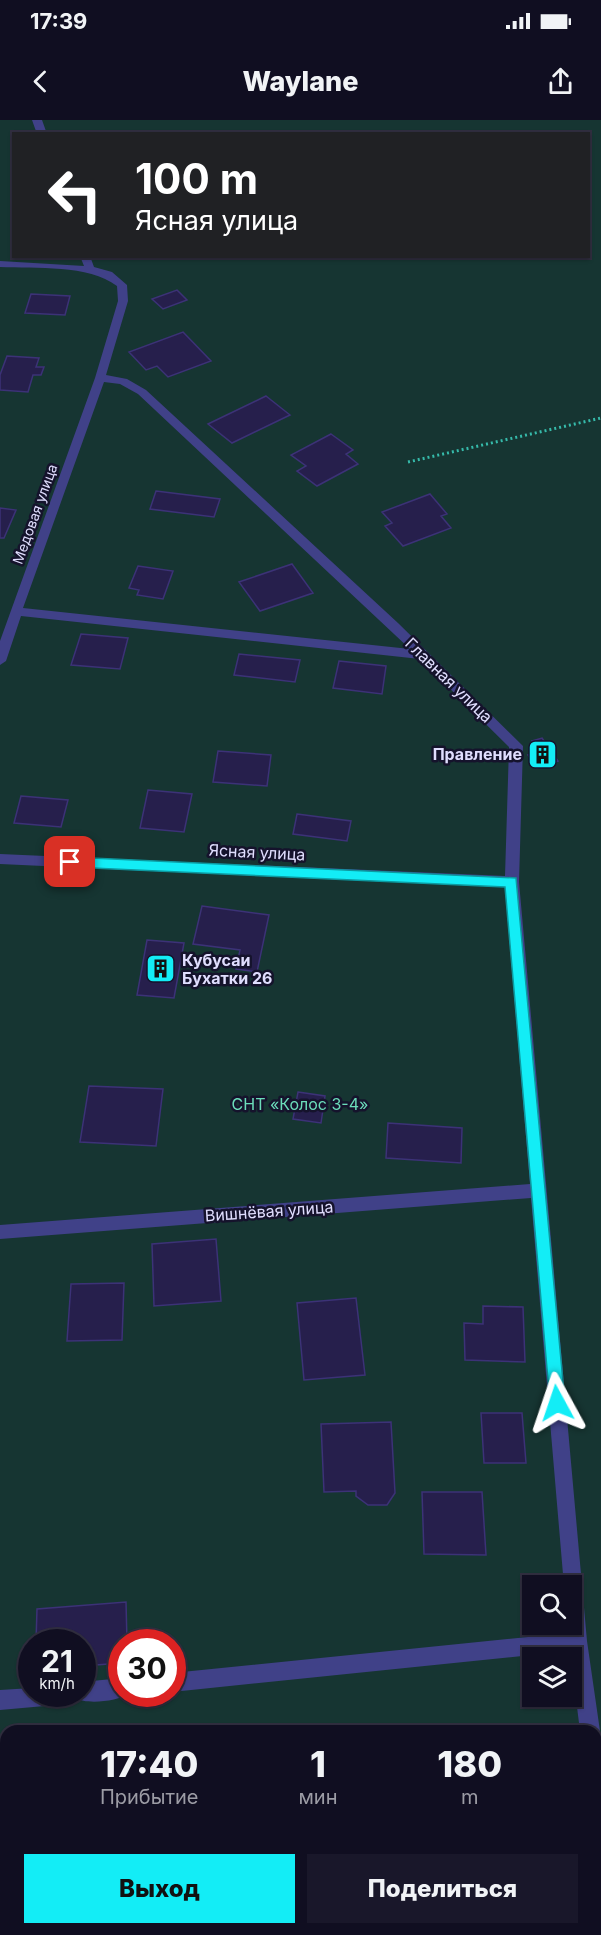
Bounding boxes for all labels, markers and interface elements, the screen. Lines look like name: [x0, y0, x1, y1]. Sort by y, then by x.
text: 17:39: [30, 8, 87, 34]
icon: back: [24, 65, 57, 98]
text: Waylane: [243, 65, 358, 98]
icon: share: [544, 65, 577, 98]
text: 100 m: [135, 153, 258, 204]
icon: left: [36, 156, 114, 234]
text: Ясная улица: [135, 204, 298, 237]
street label: Медовая улица: [9, 461, 61, 566]
street label: Главная улица: [401, 633, 497, 727]
building icon: Правление: [527, 738, 559, 770]
place label: Правление: [433, 744, 522, 764]
pin: [44, 836, 95, 887]
street label: Ясная улица: [208, 839, 306, 865]
icon: arrive: [53, 845, 86, 878]
place label: Кубусаи Бухатки 26: [182, 950, 272, 988]
building icon: Кубусаи Бухатки 26: [145, 953, 177, 985]
park label: СНТ «Колос 3-4»: [232, 1094, 368, 1114]
street label: Вишнёвая улица: [204, 1197, 334, 1225]
position arrow: [525, 1371, 589, 1435]
map controls: [522, 1575, 582, 1707]
button: search: [522, 1575, 582, 1635]
speed limit sign: 30: [108, 1629, 186, 1707]
text: 21: [41, 1643, 73, 1679]
button: layers: [522, 1647, 582, 1707]
text: km/h: [39, 1674, 75, 1693]
text: 17:40: [100, 1742, 198, 1786]
text: 1: [310, 1742, 326, 1786]
text: 180: [437, 1742, 502, 1786]
text: Прибытие: [100, 1785, 199, 1809]
text: мин: [298, 1785, 337, 1809]
text: m: [461, 1785, 478, 1809]
button: Выход: [24, 1854, 295, 1923]
button: Поделиться: [307, 1854, 578, 1923]

